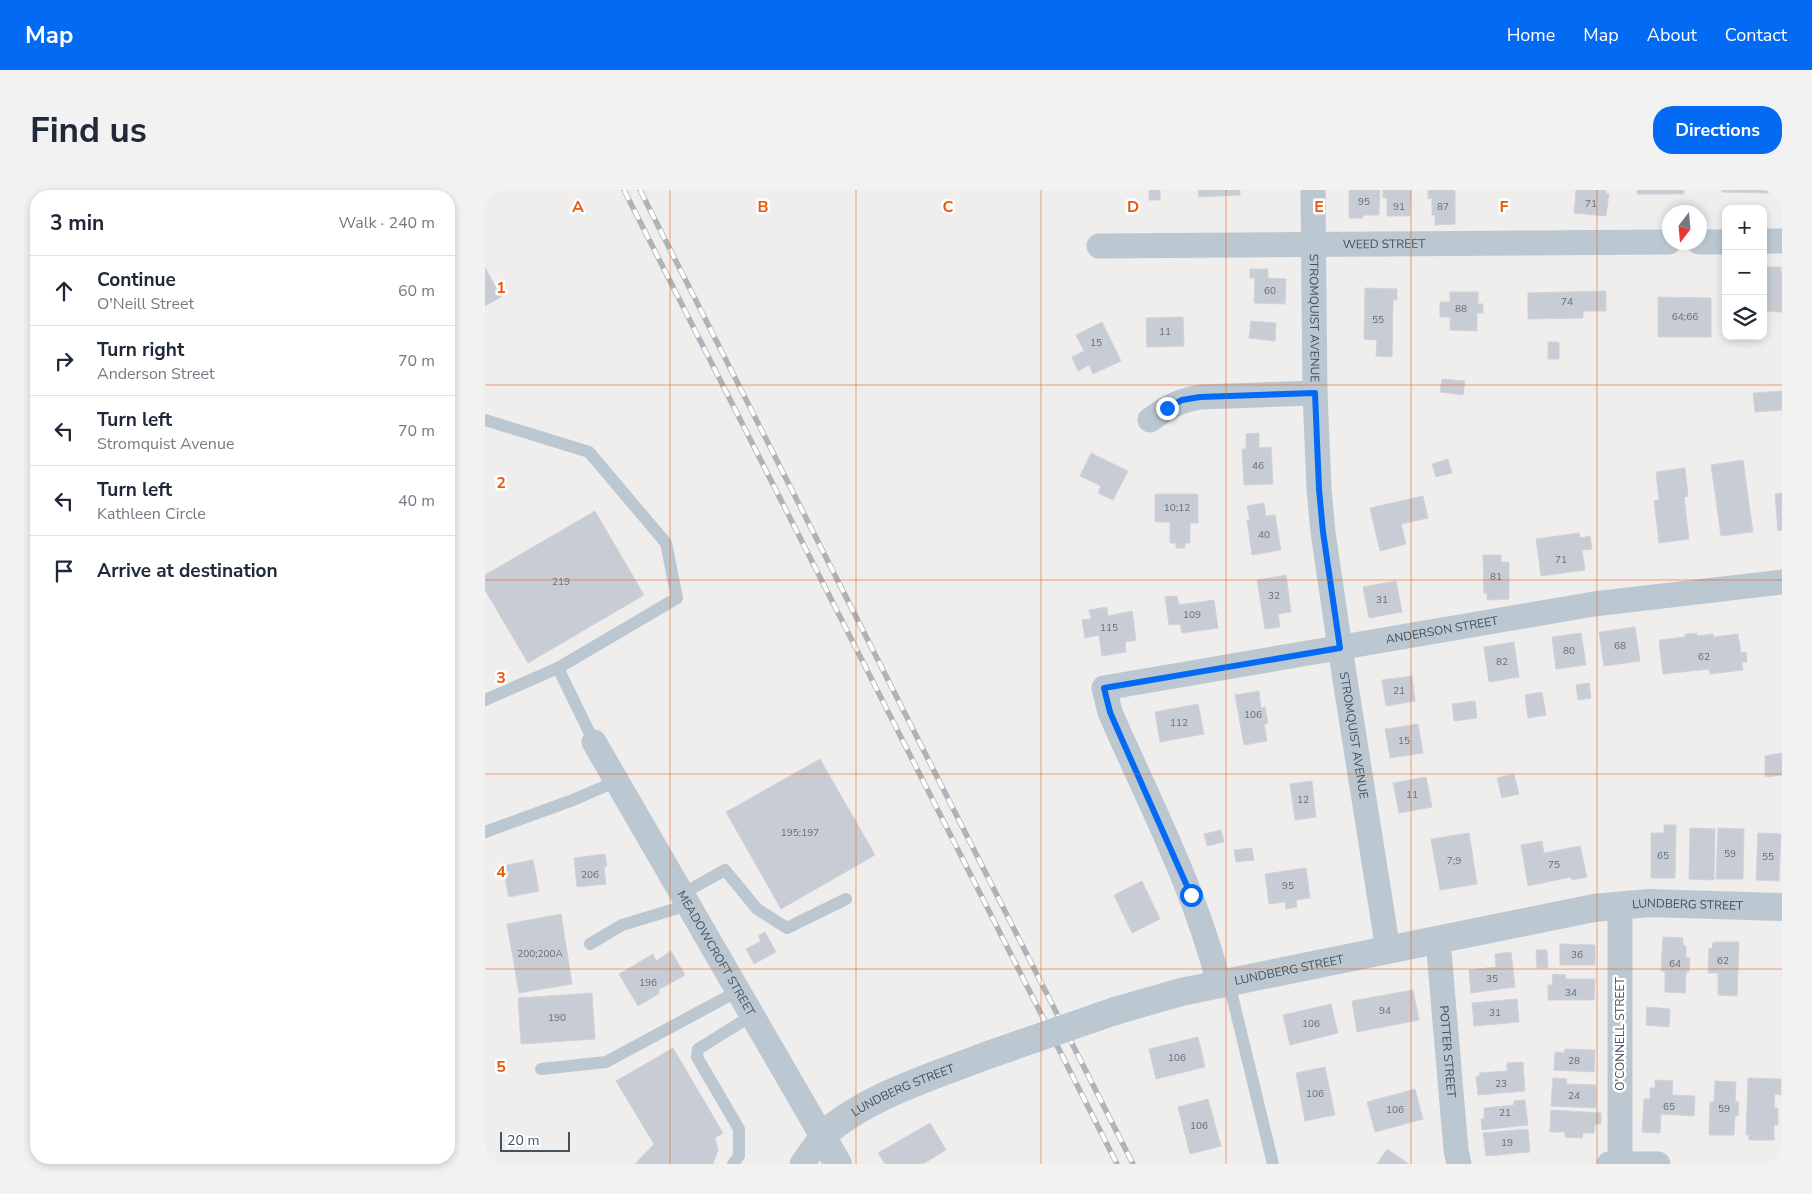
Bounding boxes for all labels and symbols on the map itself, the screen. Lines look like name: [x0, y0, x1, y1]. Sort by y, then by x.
house number: 95: [1358, 195, 1370, 209]
text: A: [572, 196, 584, 218]
text: B: [757, 196, 769, 218]
text: C: [943, 196, 954, 218]
text: D: [1127, 196, 1139, 218]
text: E: [1314, 196, 1324, 218]
text: F: [1500, 196, 1509, 218]
house number: 71: [1585, 197, 1597, 211]
house number: 91: [1393, 200, 1405, 214]
house number: 87: [1437, 200, 1449, 214]
north arrow: [1662, 205, 1707, 250]
street label: WEED STREET: [1343, 236, 1426, 252]
street label: STROMQUIST AVENUE: [1306, 254, 1323, 382]
text: 1: [496, 277, 506, 299]
house number: 60: [1264, 284, 1276, 298]
house number: 74: [1561, 295, 1573, 309]
house number: 88: [1455, 302, 1467, 316]
house number: 64;66: [1672, 310, 1698, 324]
house number: 55: [1372, 313, 1384, 327]
house number: 11: [1159, 325, 1171, 339]
house number: 15: [1090, 336, 1102, 350]
route end: [1156, 397, 1179, 420]
house number: 46: [1252, 459, 1264, 473]
text: 2: [496, 472, 506, 494]
house number: 10;12: [1164, 501, 1190, 515]
house number: 40: [1258, 528, 1270, 542]
house number: 71: [1555, 553, 1567, 567]
house number: 81: [1490, 570, 1502, 584]
house number: 219: [552, 575, 570, 589]
house number: 32: [1268, 589, 1280, 603]
house number: 31: [1376, 593, 1388, 607]
house number: 109: [1183, 608, 1201, 622]
street label: ANDERSON STREET: [1385, 612, 1500, 648]
house number: 115: [1100, 621, 1118, 635]
house number: 68: [1614, 639, 1626, 653]
house number: 80: [1563, 644, 1575, 658]
house number: 62: [1698, 650, 1710, 664]
house number: 82: [1496, 655, 1508, 669]
text: 3: [496, 667, 506, 689]
street label: STROMQUIST AVENUE: [1336, 671, 1372, 800]
house number: 21: [1393, 684, 1405, 698]
house number: 106: [1244, 708, 1262, 722]
house number: 112: [1170, 716, 1188, 730]
house number: 15: [1398, 734, 1410, 748]
house number: 11: [1406, 788, 1418, 802]
house number: 12: [1297, 793, 1309, 807]
house number: 195;197: [781, 826, 819, 840]
house number: 59: [1724, 847, 1736, 861]
house number: 65: [1657, 849, 1669, 863]
house number: 55: [1762, 850, 1774, 864]
house number: 7;9: [1447, 854, 1461, 868]
house number: 75: [1548, 858, 1560, 872]
text: 4: [496, 861, 506, 883]
house number: 206: [581, 868, 599, 882]
house number: 95: [1282, 879, 1294, 893]
route start: [1180, 884, 1203, 907]
street label: MEADOWCROFT STREET: [674, 888, 759, 1020]
street label: LUNDBERG STREET: [1631, 895, 1744, 914]
house number: 200;200A: [517, 947, 563, 961]
house number: 36: [1571, 948, 1583, 962]
street label: LUNDBERG STREET: [1233, 951, 1346, 989]
house number: 62: [1717, 954, 1729, 968]
house number: 64: [1669, 957, 1681, 971]
house number: 35: [1486, 972, 1498, 986]
house number: 196: [639, 976, 657, 990]
street label: O'CONNELL STREET: [1612, 977, 1628, 1091]
house number: 34: [1565, 986, 1577, 1000]
house number: 94: [1379, 1004, 1391, 1018]
street label: POTTER STREET: [1436, 1005, 1460, 1099]
house number: 31: [1489, 1006, 1501, 1020]
house number: 190: [548, 1011, 566, 1025]
house number: 106: [1302, 1017, 1320, 1031]
house number: 106: [1168, 1051, 1186, 1065]
house number: 28: [1568, 1054, 1580, 1068]
text: 5: [496, 1056, 506, 1078]
street label: LUNDBERG STREET: [848, 1060, 957, 1120]
house number: 23: [1495, 1077, 1507, 1091]
house number: 106: [1306, 1087, 1324, 1101]
house number: 24: [1568, 1089, 1580, 1103]
house number: 65: [1663, 1100, 1675, 1114]
house number: 59: [1718, 1102, 1730, 1116]
house number: 106: [1386, 1103, 1404, 1117]
house number: 21: [1499, 1106, 1511, 1120]
house number: 106: [1190, 1119, 1208, 1133]
scale bar: [500, 1129, 570, 1152]
house number: 19: [1501, 1136, 1513, 1150]

